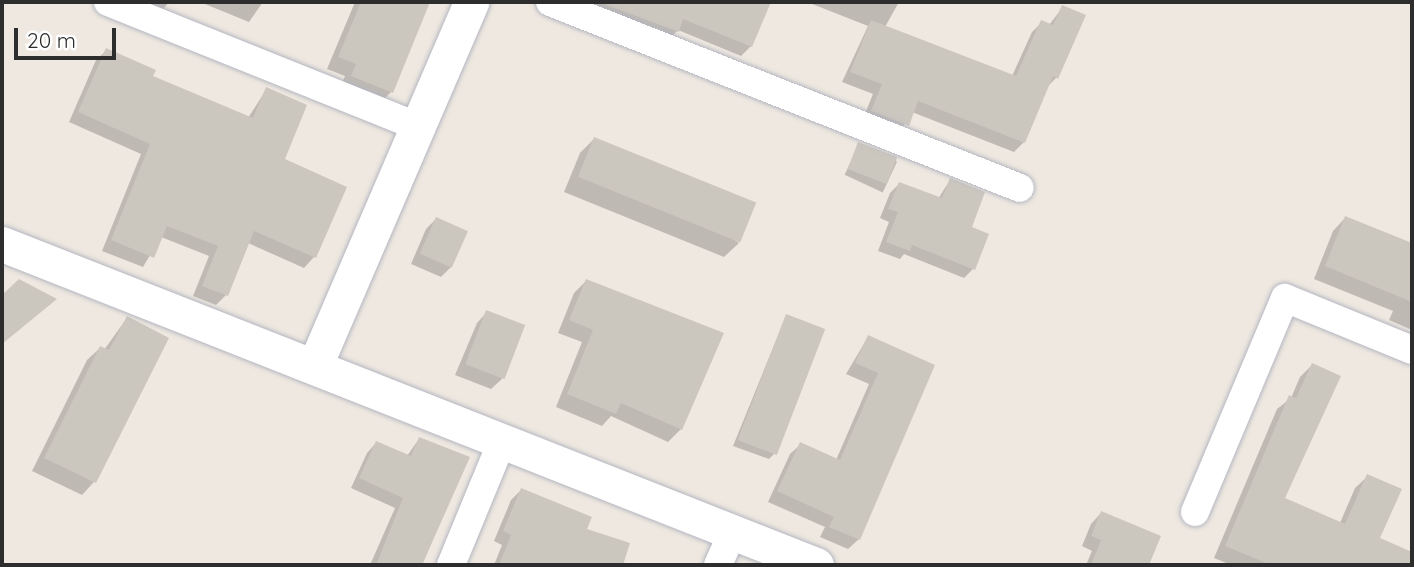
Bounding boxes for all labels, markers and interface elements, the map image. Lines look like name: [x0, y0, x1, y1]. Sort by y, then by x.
scale bar: [18, 14, 119, 58]
text: 20 m: [27, 27, 76, 53]

